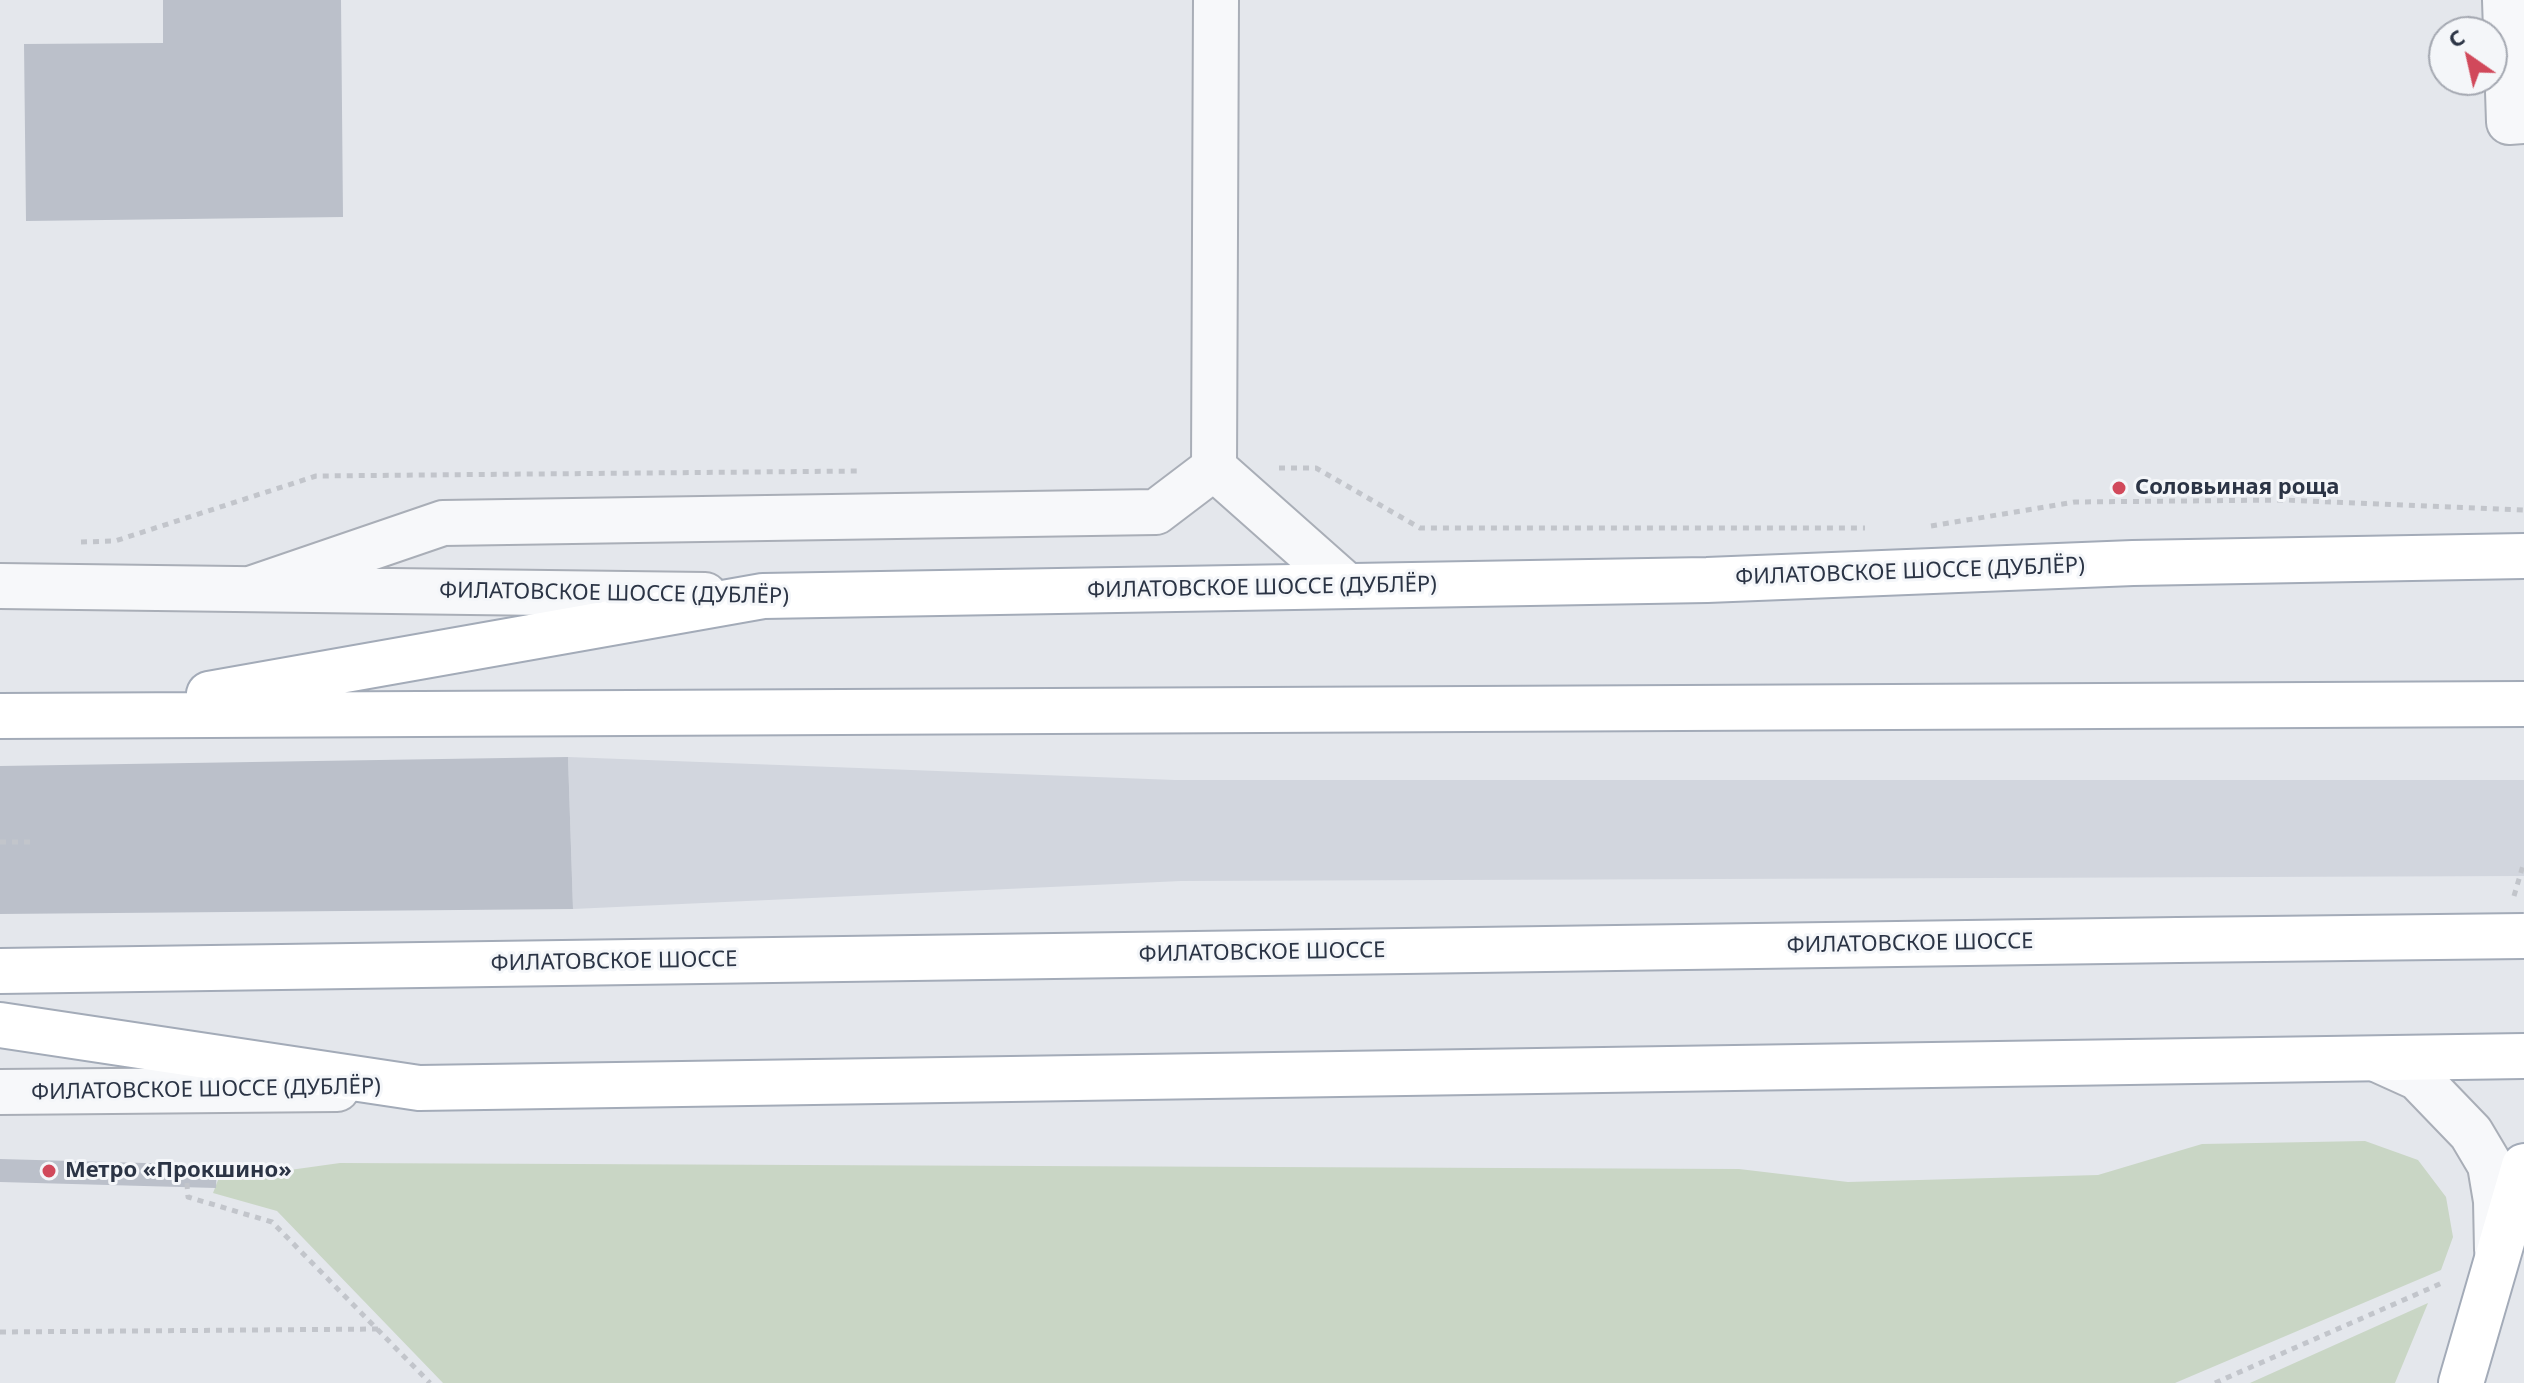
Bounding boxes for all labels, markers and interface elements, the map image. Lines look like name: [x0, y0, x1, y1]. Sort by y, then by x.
north arrow: [2428, 16, 2508, 96]
text: С: [2441, 21, 2470, 54]
place label: Соловьиная роща: [2135, 475, 2339, 501]
marker: Соловьиная роща: [2110, 479, 2128, 497]
street label: ФИЛАТОВСКОЕ ШОССЕ (ДУБЛЁР): [1735, 553, 2085, 591]
street label: ФИЛАТОВСКОЕ ШОССЕ (ДУБЛЁР): [1087, 572, 1437, 604]
street label: ФИЛАТОВСКОЕ ШОССЕ (ДУБЛЁР): [439, 578, 789, 610]
street label: ФИЛАТОВСКОЕ ШОССЕ: [1786, 929, 2034, 959]
street label: ФИЛАТОВСКОЕ ШОССЕ: [1138, 938, 1386, 968]
street label: ФИЛАТОВСКОЕ ШОССЕ: [490, 947, 738, 977]
street label: ФИЛАТОВСКОЕ ШОССЕ (ДУБЛЁР): [31, 1074, 381, 1106]
place label: Метро «Прокшино»: [65, 1158, 292, 1184]
marker: Метро «Прокшино»: [40, 1162, 58, 1180]

